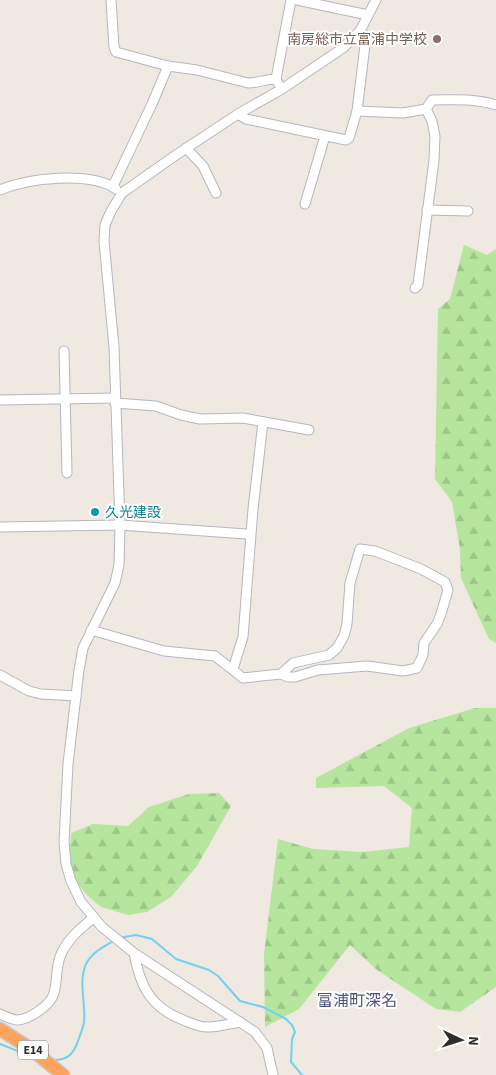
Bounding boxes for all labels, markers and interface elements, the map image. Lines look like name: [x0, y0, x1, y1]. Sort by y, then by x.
place label: 南房総市立富浦中学校: [287, 30, 427, 50]
marker: 南房総市立富浦中学校: [431, 33, 443, 45]
place label: 久光建設: [105, 503, 161, 523]
marker: 久光建設: [89, 506, 101, 518]
district label: 富浦町深名: [317, 990, 397, 1012]
north arrow: [436, 1015, 486, 1065]
text: N: [463, 1035, 483, 1046]
road number: E14: [18, 1040, 48, 1060]

